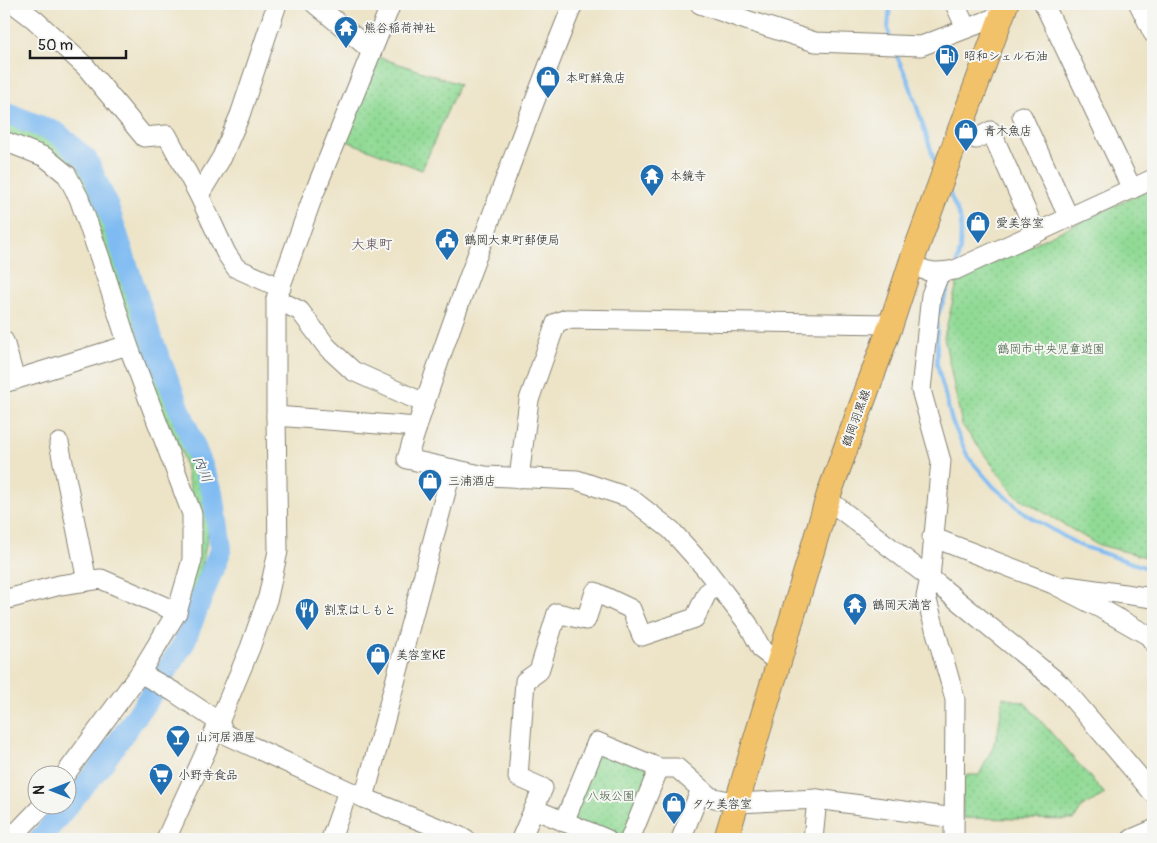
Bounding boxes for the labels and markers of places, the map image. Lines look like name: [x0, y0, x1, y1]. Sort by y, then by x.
temple icon: 熊谷稲荷神社: [333, 15, 359, 49]
place label: 熊谷稲荷神社: [364, 21, 436, 36]
fuel station icon: 昭和シェル石油: [934, 43, 960, 77]
place label: 昭和シェル石油: [964, 49, 1048, 64]
shop icon: 本町鮮魚店: [535, 65, 561, 99]
place label: 本町鮮魚店: [566, 71, 626, 86]
shop icon: 青木魚店: [953, 118, 979, 152]
place label: 青木魚店: [984, 124, 1032, 139]
temple icon: 本鏡寺: [639, 163, 665, 197]
place label: 本鏡寺: [670, 169, 706, 184]
shop icon: 愛美容室: [965, 210, 991, 244]
place label: 愛美容室: [996, 216, 1044, 231]
public building icon: 鶴岡大東町郵便局: [434, 227, 460, 261]
place label: 鶴岡大東町郵便局: [464, 233, 560, 248]
shop icon: 三浦酒店: [417, 468, 443, 502]
place label: 三浦酒店: [448, 474, 496, 489]
temple icon: 鶴岡天満宮: [842, 592, 868, 626]
restaurant icon: 割烹はしもと: [294, 597, 320, 631]
place label: 鶴岡天満宮: [872, 598, 932, 613]
place label: 割烹はしもと: [324, 603, 396, 618]
shop icon: 美容室KE: [365, 642, 391, 676]
place label: 美容室KE: [396, 648, 445, 663]
bar icon: 山河居酒屋: [165, 724, 191, 758]
place label: 山河居酒屋: [196, 730, 256, 745]
supermarket icon: 小野寺食品: [148, 762, 174, 796]
place label: 小野寺食品: [178, 768, 238, 783]
shop icon: タケ美容室: [661, 791, 687, 825]
place label: タケ美容室: [692, 797, 752, 812]

